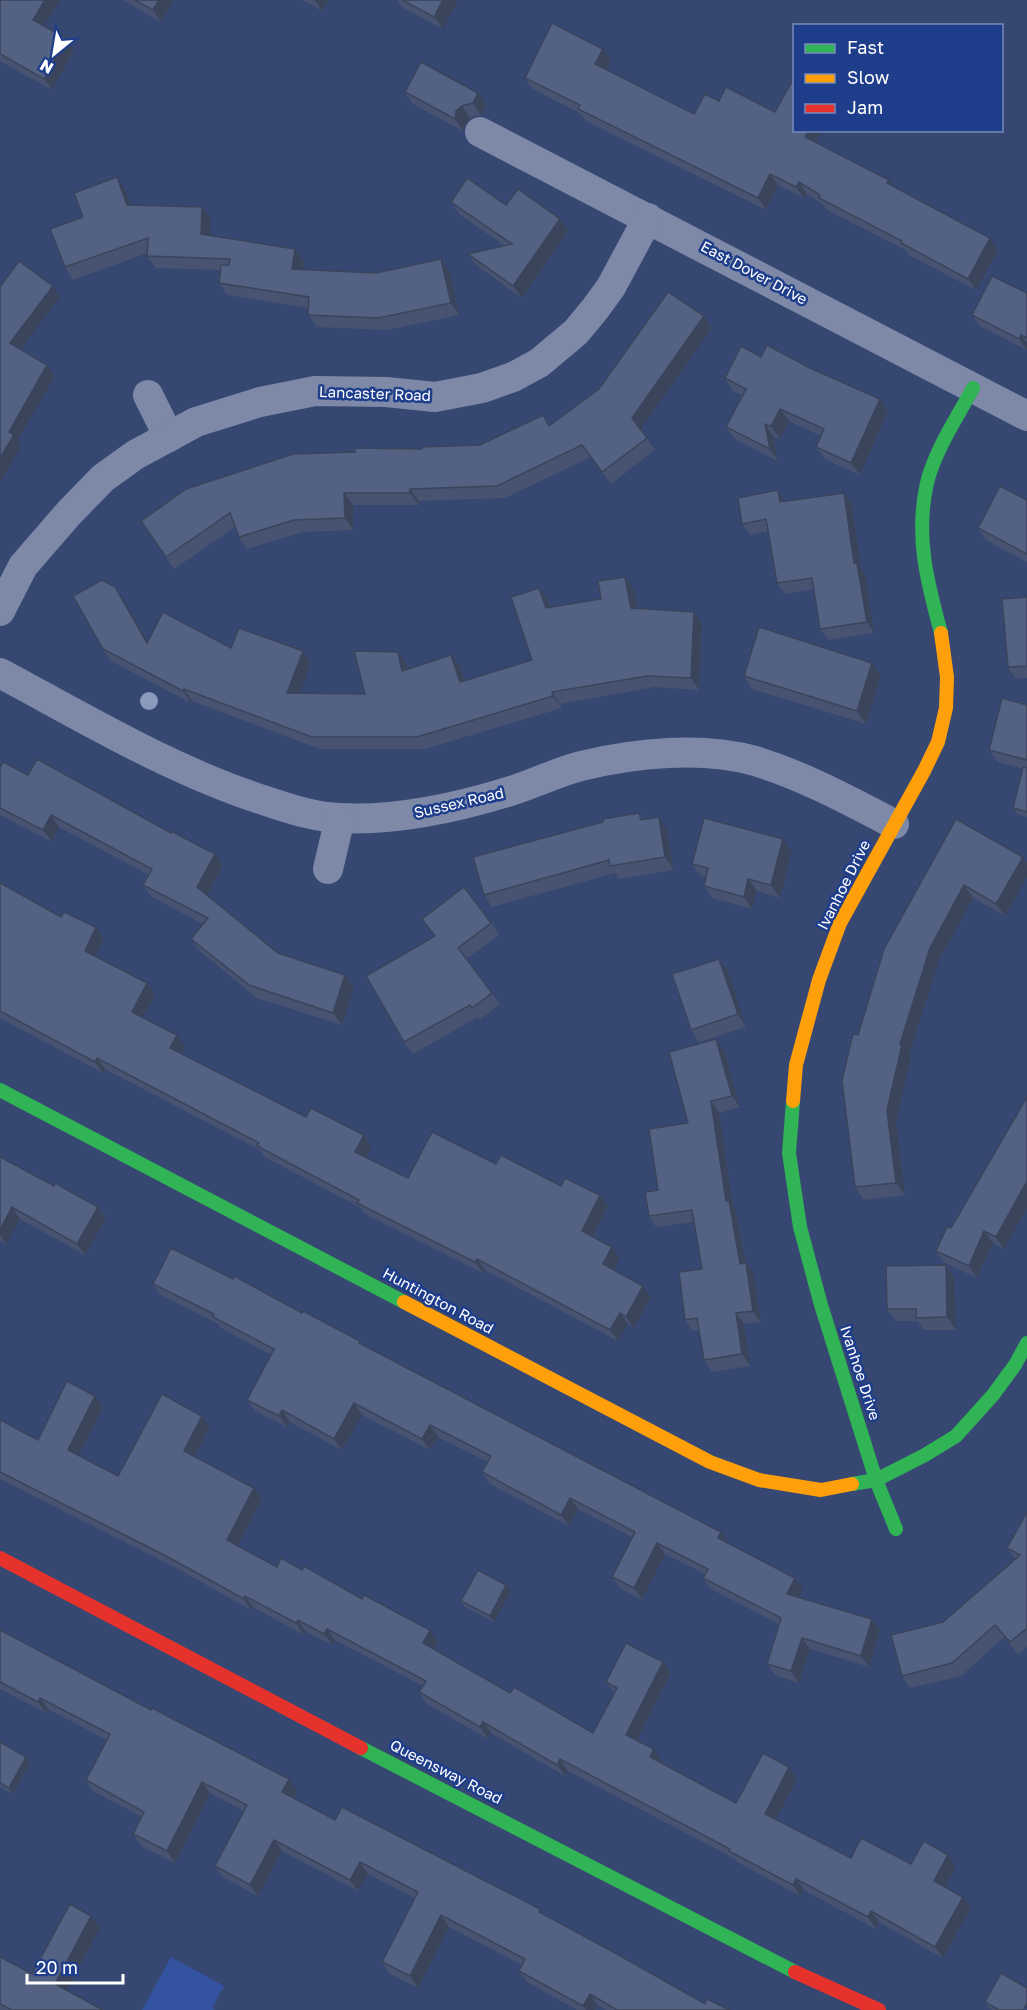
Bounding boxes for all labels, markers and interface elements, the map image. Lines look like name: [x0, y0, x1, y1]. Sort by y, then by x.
north arrow: [24, 24, 84, 84]
legend: [793, 24, 1003, 132]
text: Fast: [847, 36, 884, 58]
text: N: [36, 55, 57, 79]
text: Slow: [847, 66, 890, 88]
text: Jam: [847, 96, 883, 118]
street label: East Dover Drive: [698, 236, 811, 308]
street label: Lancaster Road: [319, 382, 431, 404]
street label: Sussex Road: [412, 783, 505, 821]
street label: Ivanhoe Drive: [813, 836, 874, 932]
street label: Huntington Road: [380, 1263, 497, 1337]
street label: Ivanhoe Drive: [837, 1323, 885, 1422]
street label: Queensway Road: [387, 1735, 506, 1807]
scale bar: [27, 1947, 123, 1985]
text: 20 m: [36, 1956, 78, 1978]

